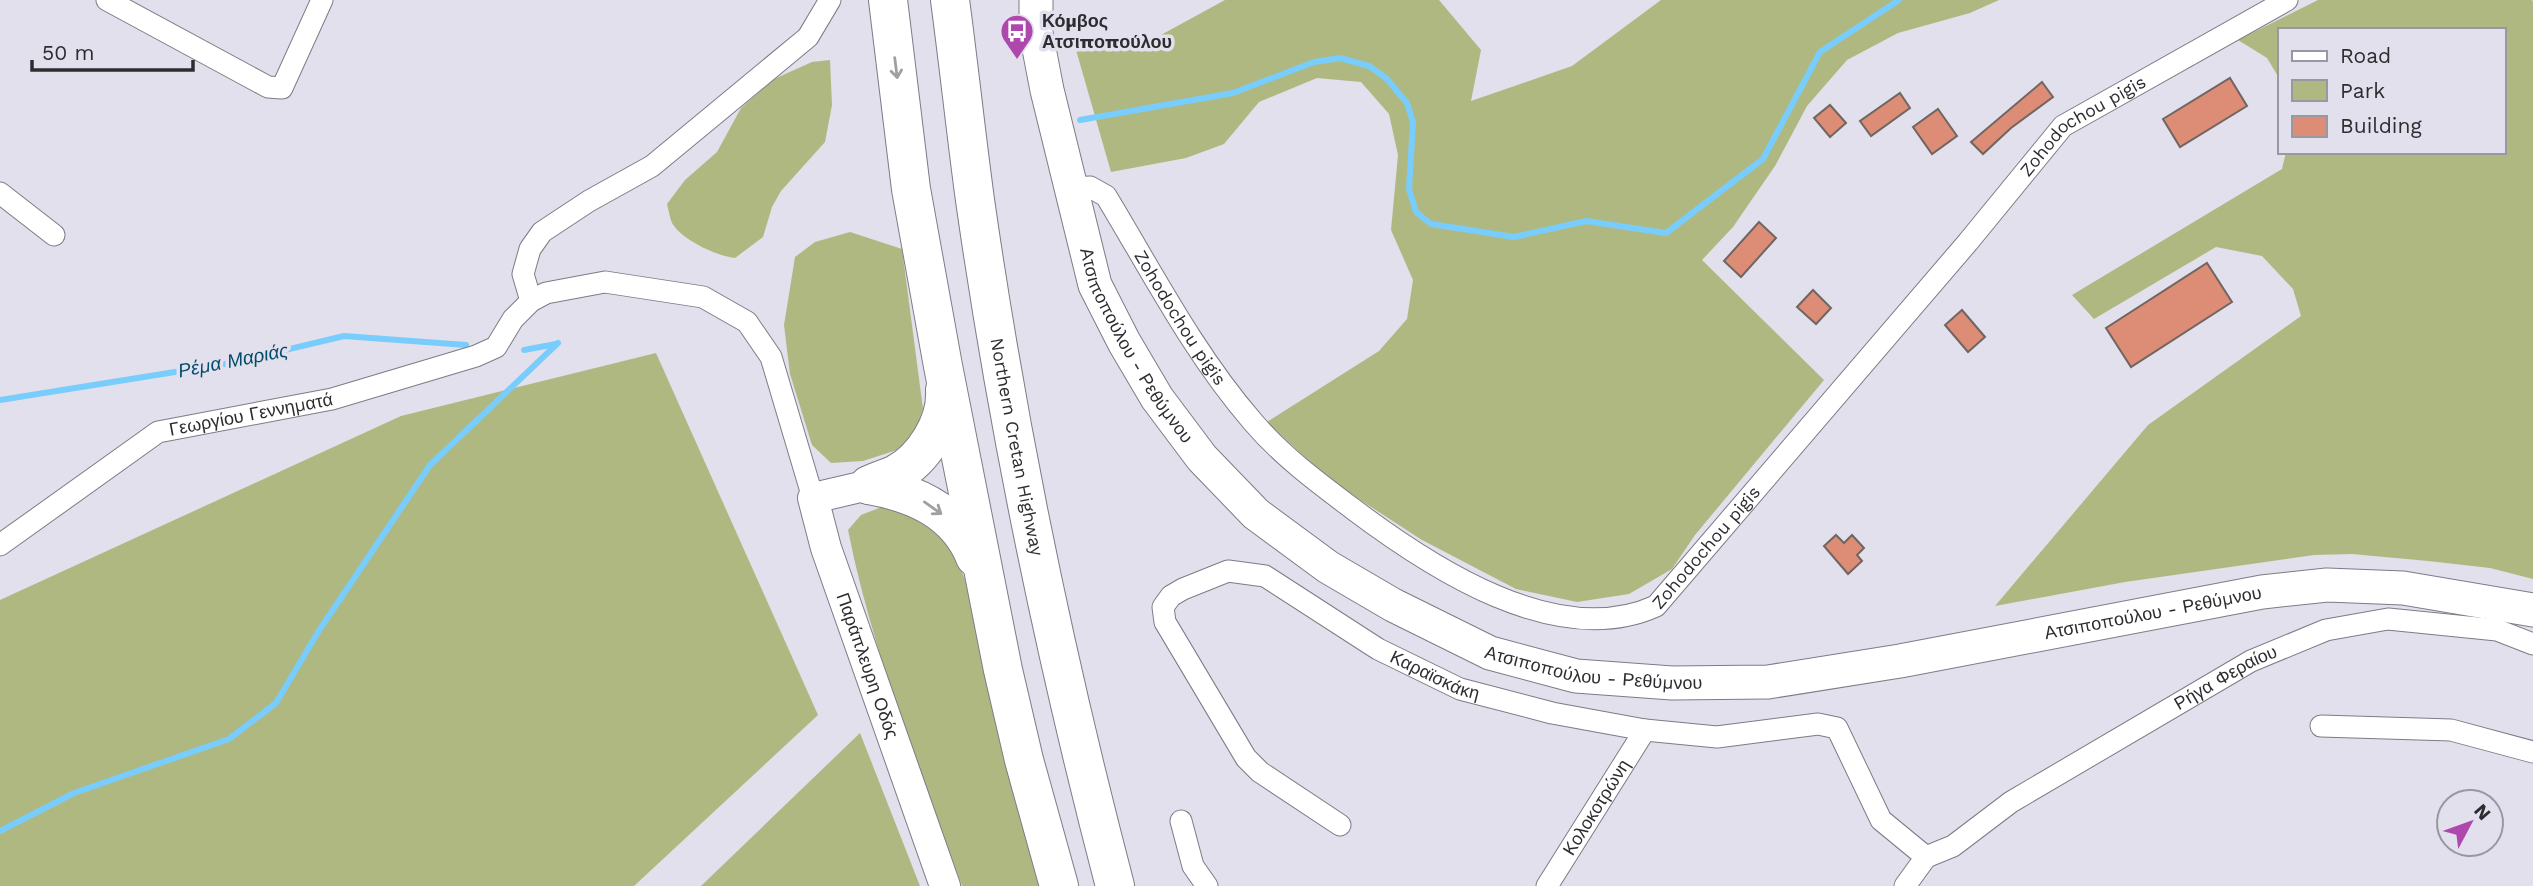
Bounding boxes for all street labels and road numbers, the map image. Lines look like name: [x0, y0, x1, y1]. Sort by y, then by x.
street label: Zohodochou pigis: [2015, 71, 2149, 180]
street label: Ατσιποπούλου - Ρεθύμνου: [1076, 245, 1198, 447]
street label: Zohodochou pigis: [1130, 247, 1231, 389]
street label: Northern Cretan Highway: [987, 336, 1048, 558]
street label: Γεωργίου Γεννηματά: [167, 388, 335, 440]
street label: Zohodochou pigis: [1647, 481, 1764, 613]
street label: Ατσιποπούλου - Ρεθύμνου: [2043, 581, 2263, 643]
street label: Παράπλευρη Οδός: [833, 590, 903, 742]
street label: Ρήγα Φεραίου: [2170, 640, 2280, 714]
street label: Ατσιποπούλου - Ρεθύμνου: [1483, 641, 1702, 693]
street label: Καραϊσκάκη: [1387, 646, 1482, 704]
street label: Κολοκοτρώνη: [1558, 755, 1634, 859]

